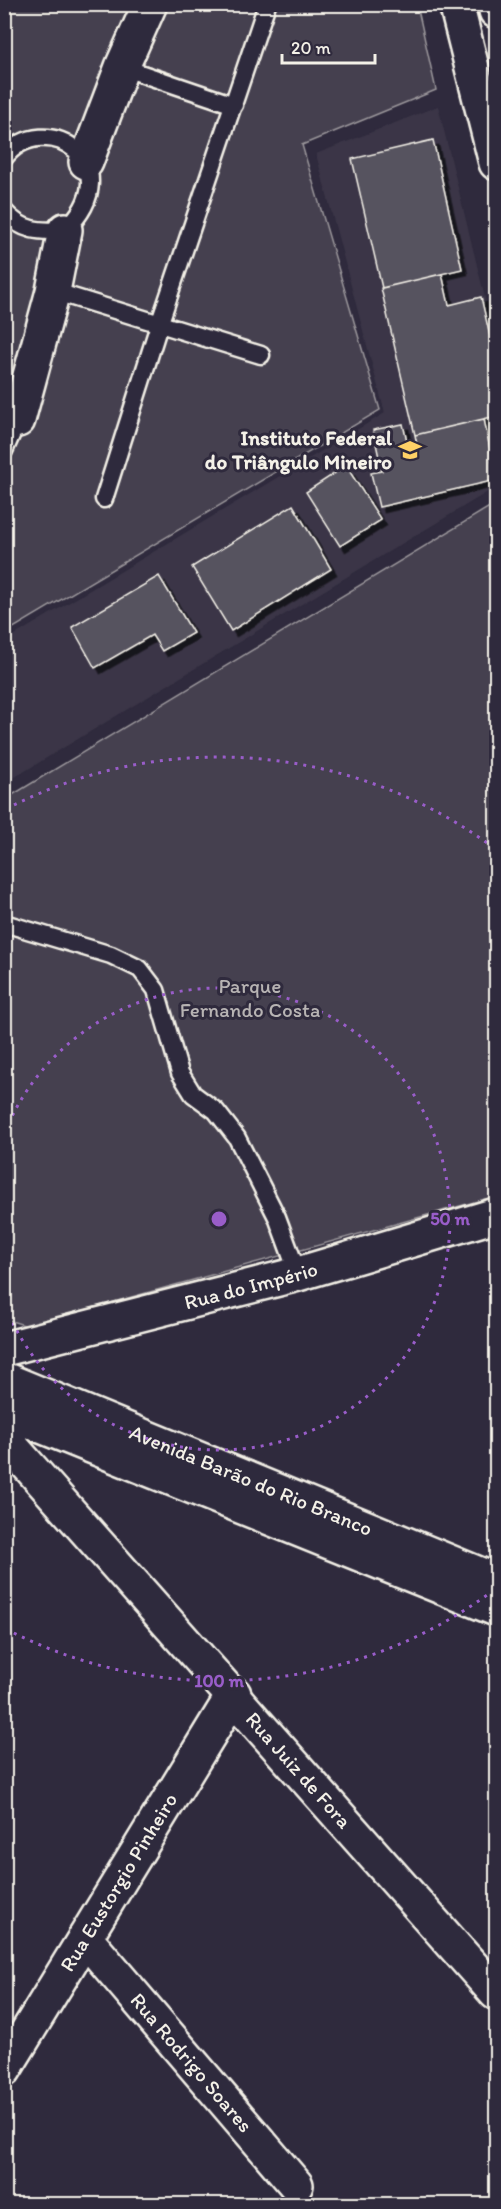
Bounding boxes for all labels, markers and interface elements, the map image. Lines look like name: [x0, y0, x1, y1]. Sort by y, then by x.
scale bar: [282, 27, 375, 65]
text: 20 m: [291, 37, 331, 59]
place label: Instituto Federal do Triângulo Mineiro: [205, 425, 393, 475]
school or university icon: Instituto Federal do Triângulo Mineiro: [397, 437, 423, 463]
park label: Parque Fernando Costa: [180, 973, 320, 1022]
text: 50 m: [430, 1208, 471, 1230]
centre of rings: [209, 1209, 229, 1229]
street label: Rua do Império: [182, 1256, 321, 1314]
street label: Avenida Barão do Rio Branco: [126, 1419, 376, 1541]
text: 100 m: [194, 1670, 245, 1692]
street label: Rua Juiz de Fora: [241, 1706, 357, 1833]
street label: Rua Eustorgio Pinheiro: [54, 1788, 182, 1976]
street label: Rua Rodrigo Soares: [125, 1988, 258, 2137]

